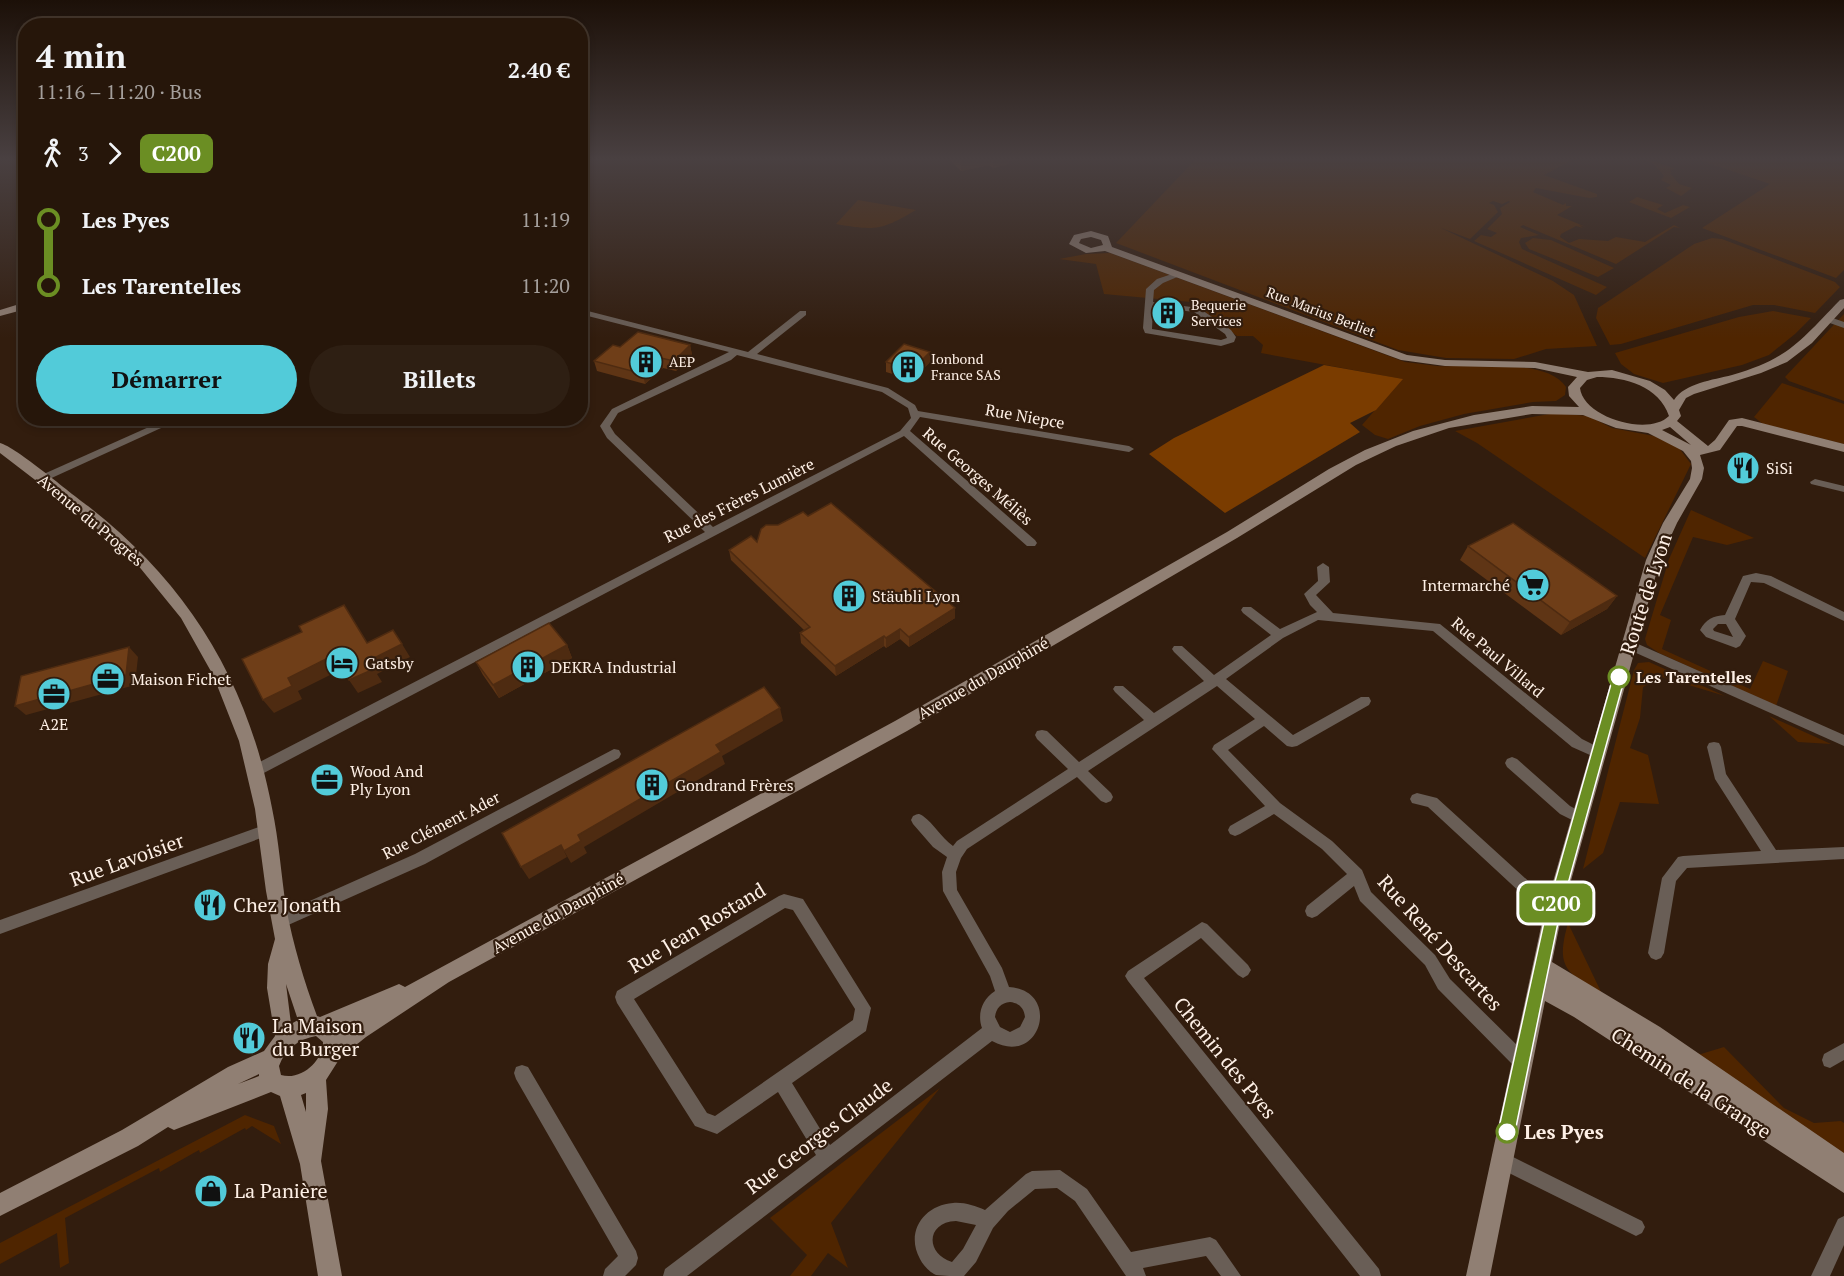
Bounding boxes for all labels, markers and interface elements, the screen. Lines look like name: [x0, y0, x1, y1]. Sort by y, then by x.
text: 4 min: [36, 34, 126, 77]
text: 2.40 €: [508, 55, 570, 84]
text: 11:16 – 11:20 · Bus: [36, 78, 202, 105]
icon: walk: [36, 137, 69, 170]
icon: forward: [98, 137, 131, 170]
text: C200: [152, 139, 201, 167]
text: 3: [78, 140, 89, 167]
text: Les Pyes: [82, 205, 170, 234]
text: 11:19: [521, 206, 570, 233]
text: Les Tarentelles: [82, 271, 241, 300]
text: 11:20: [521, 272, 570, 299]
street label: Rue Marius Berliet: [1264, 282, 1379, 341]
building icon: Bequerie Services: [1150, 295, 1186, 331]
place label: Bequerie Services: [1191, 295, 1246, 330]
building icon: AEP: [628, 344, 664, 380]
button: Démarrer: [36, 345, 297, 414]
button: Billets: [309, 345, 570, 414]
building icon: Ionbond France SAS: [890, 349, 926, 385]
place label: Ionbond France SAS: [931, 349, 1001, 384]
place label: AEP: [669, 352, 695, 371]
street label: Rue Niepce: [984, 398, 1066, 434]
street label: Rue Georges Méliès: [918, 422, 1038, 530]
restaurant icon: SiSi: [1725, 450, 1761, 486]
street label: Rue des Frères Lumière: [660, 453, 818, 547]
place label: SiSi: [1766, 457, 1793, 479]
street label: Avenue du Progrès: [33, 469, 149, 571]
street label: Route de Lyon: [1613, 530, 1678, 658]
supermarket icon: Intermarché: [1515, 567, 1551, 603]
place label: Intermarché: [1422, 574, 1510, 596]
building icon: Stäubli Lyon: [831, 578, 867, 614]
place label: Stäubli Lyon: [872, 585, 961, 607]
street label: Rue Paul Villard: [1447, 612, 1549, 702]
street label: Avenue du Dauphiné: [914, 632, 1052, 724]
hotel icon: Gatsby: [324, 645, 360, 681]
building icon: DEKRA Industrial: [510, 649, 546, 685]
place label: Gatsby: [365, 652, 414, 674]
place label: DEKRA Industrial: [551, 656, 677, 678]
office icon: Maison Fichet: [90, 661, 126, 697]
marker: Les Tarentelles: [1608, 666, 1630, 688]
place label: Les Tarentelles: [1636, 666, 1752, 688]
place label: Maison Fichet: [131, 668, 231, 690]
office icon: A2E: [36, 676, 72, 712]
place label: A2E: [40, 713, 68, 735]
place label: Wood And Ply Lyon: [350, 760, 423, 800]
office icon: Wood And Ply Lyon: [309, 762, 345, 798]
building icon: Gondrand Frères: [634, 767, 670, 803]
place label: Gondrand Frères: [675, 774, 794, 796]
street label: Rue Clément Ader: [378, 785, 504, 864]
street label: Rue Lavoisier: [66, 826, 188, 893]
street label: Avenue du Dauphiné: [488, 868, 628, 958]
street label: Rue René Descartes: [1372, 869, 1509, 1017]
street label: Rue Jean Rostand: [623, 876, 770, 979]
line badge: C200: [1514, 884, 1598, 922]
restaurant icon: Chez Jonath: [192, 887, 228, 923]
text: C200: [1531, 889, 1581, 917]
place label: Chez Jonath: [233, 891, 341, 918]
street label: Chemin des Pyes: [1168, 991, 1283, 1124]
place label: La Maison du Burger: [272, 1012, 363, 1062]
restaurant icon: La Maison du Burger: [231, 1020, 267, 1056]
street label: Chemin de la Grange: [1606, 1021, 1776, 1144]
street label: Rue Georges Claude: [740, 1071, 898, 1200]
place label: Les Pyes: [1524, 1118, 1604, 1145]
marker: Les Pyes: [1496, 1121, 1518, 1143]
shop icon: La Panière: [193, 1173, 229, 1209]
place label: La Panière: [234, 1177, 328, 1204]

